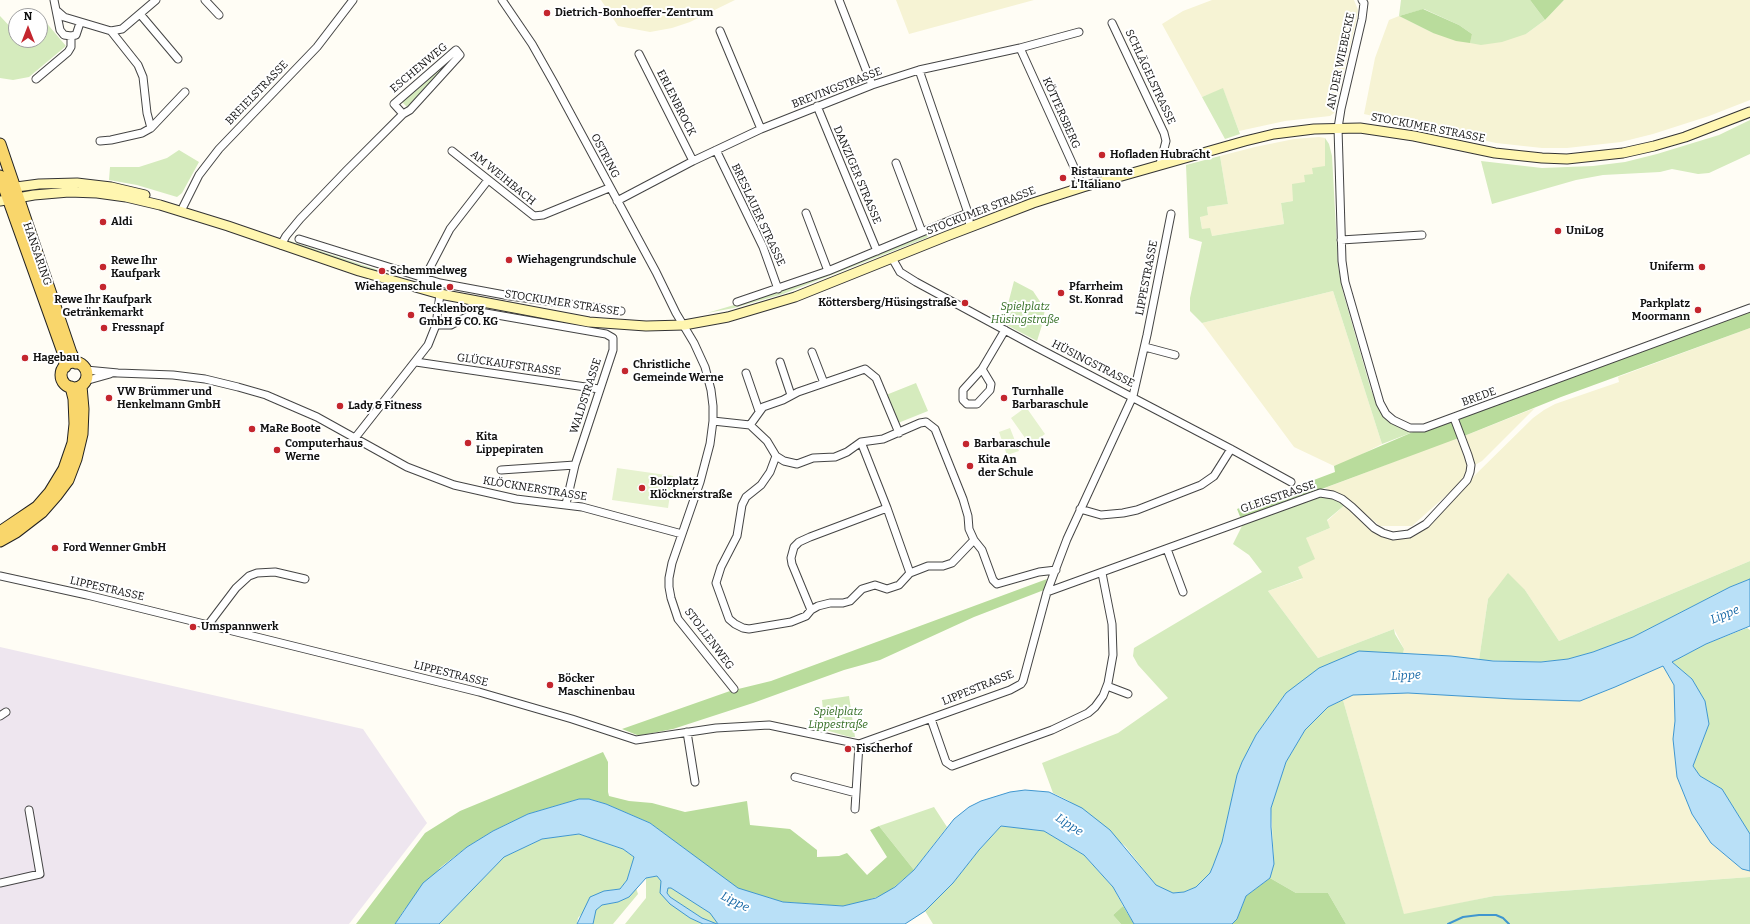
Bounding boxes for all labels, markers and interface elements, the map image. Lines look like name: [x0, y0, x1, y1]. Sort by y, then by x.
place label: Dietrich-Bonhoeffer-Zentrum: [555, 6, 713, 20]
north arrow: [8, 8, 48, 48]
marker: Dietrich-Bonhoeffer-Zentrum: [542, 8, 552, 18]
text: N: [24, 10, 32, 23]
street label: AN DER WIEBECKE: [1324, 11, 1358, 111]
street label: SCHLÄGELSTRASSE: [1122, 27, 1178, 127]
street label: ESCHENWEG: [388, 40, 450, 96]
street label: BREIELSTRASSE: [223, 58, 291, 128]
street label: BREVINGSTRASSE: [790, 65, 884, 111]
street label: ERLENBROCK: [654, 68, 698, 138]
street label: KÖTTERSBERG: [1039, 75, 1083, 151]
street label: STOCKUMER STRASSE: [1370, 110, 1486, 146]
street label: DANZIGER STRASSE: [830, 124, 884, 226]
street label: OSTRING: [588, 132, 622, 180]
street label: AM WEIHBACH: [468, 148, 538, 208]
place label: Hofladen Hubracht: [1110, 148, 1210, 162]
marker: Hofladen Hubracht: [1097, 150, 1107, 160]
street label: BRESLAUER STRASSE: [728, 162, 788, 268]
place label: Ristaurante L'Italiano: [1071, 165, 1133, 191]
marker: Ristaurante L'Italiano: [1058, 173, 1068, 183]
street label: STOCKUMER STRASSE: [924, 184, 1038, 238]
place label: Aldi: [111, 215, 132, 229]
marker: Aldi: [98, 217, 108, 227]
street label: HANSARING: [20, 221, 54, 287]
place label: UniLog: [1566, 224, 1603, 238]
marker: UniLog: [1553, 226, 1563, 236]
street label: LIPPESTRASSE: [1133, 239, 1161, 317]
place label: Wiehagengrundschule: [517, 253, 636, 267]
place label: Rewe Ihr Kaufpark: [111, 254, 160, 280]
marker: Wiehagengrundschule: [504, 255, 514, 265]
place label: Uniferm: [1650, 260, 1694, 274]
marker: Rewe Ihr Kaufpark: [98, 262, 108, 272]
marker: Uniferm: [1697, 262, 1707, 272]
place label: Schemmelweg: [390, 264, 467, 278]
marker: Schemmelweg: [377, 266, 387, 276]
place label: Wiehagenschule: [355, 280, 442, 294]
place label: Pfarrheim St. Konrad: [1069, 280, 1123, 306]
marker: Rewe Ihr Kaufpark Getränkemarkt: [98, 282, 108, 292]
marker: Wiehagenschule: [445, 282, 455, 292]
street label: STOCKUMER STRASSE: [504, 287, 620, 319]
marker: Pfarrheim St. Konrad: [1056, 288, 1066, 298]
place label: Rewe Ihr Kaufpark Getränkemarkt: [54, 293, 152, 319]
place label: Köttersberg/Hüsingstraße: [818, 296, 957, 310]
place label: Parkplatz Moormann: [1632, 297, 1690, 323]
marker: Köttersberg/Hüsingstraße: [960, 298, 970, 308]
park label: Spielplatz Hüsingstraße: [991, 300, 1059, 326]
place label: Tecklenborg GmbH & CO. KG: [419, 302, 498, 328]
marker: Parkplatz Moormann: [1693, 305, 1703, 315]
marker: Tecklenborg GmbH & CO. KG: [406, 310, 416, 320]
place label: Fressnapf: [112, 321, 164, 335]
marker: Fressnapf: [99, 323, 109, 333]
street label: HÜSINGSTRASSE: [1049, 337, 1137, 391]
place label: Hagebau: [33, 351, 79, 365]
street label: GLÜCKAUFSTRASSE: [456, 351, 562, 379]
marker: Hagebau: [20, 353, 30, 363]
street label: WALDSTRASSE: [568, 357, 604, 435]
place label: Christliche Gemeinde Werne: [633, 358, 723, 384]
marker: Christliche Gemeinde Werne: [620, 366, 630, 376]
place label: VW Brümmer und Henkelmann GmbH: [117, 385, 221, 411]
place label: Turnhalle Barbaraschule: [1012, 385, 1088, 411]
street label: BREDE: [1460, 385, 1498, 409]
marker: VW Brümmer und Henkelmann GmbH: [104, 393, 114, 403]
marker: Turnhalle Barbaraschule: [999, 393, 1009, 403]
place label: Lady & Fitness: [348, 399, 422, 413]
marker: Lady & Fitness: [335, 401, 345, 411]
place label: MaRe Boote: [260, 422, 321, 436]
marker: MaRe Boote: [247, 424, 257, 434]
place label: Kita Lippepiraten: [476, 430, 543, 456]
place label: Computerhaus Werne: [285, 437, 363, 463]
place label: Barbaraschule: [974, 437, 1050, 451]
marker: Kita Lippepiraten: [463, 438, 473, 448]
marker: Barbaraschule: [961, 439, 971, 449]
marker: Computerhaus Werne: [272, 445, 282, 455]
place label: Kita An der Schule: [978, 453, 1033, 479]
marker: Kita An der Schule: [965, 461, 975, 471]
street label: KLÖCKNERSTRASSE: [482, 474, 588, 504]
place label: Bolzplatz Klöcknerstraße: [650, 475, 732, 501]
street label: GLEISSTRASSE: [1239, 478, 1317, 516]
marker: Bolzplatz Klöcknerstraße: [637, 483, 647, 493]
place label: Ford Wenner GmbH: [63, 541, 166, 555]
marker: Ford Wenner GmbH: [50, 543, 60, 553]
street label: LIPPESTRASSE: [68, 574, 146, 604]
water label: Lippe: [1708, 603, 1742, 627]
street label: STOLLENWEG: [682, 606, 736, 672]
place label: Umspannwerk: [201, 620, 278, 634]
marker: Umspannwerk: [188, 622, 198, 632]
street label: LIPPESTRASSE: [412, 658, 490, 690]
street label: LIPPESTRASSE: [940, 668, 1016, 708]
water label: Lippe: [1391, 668, 1421, 684]
place label: Böcker Maschinenbau: [558, 672, 635, 698]
marker: Böcker Maschinenbau: [545, 680, 555, 690]
park label: Spielplatz Lippestraße: [808, 705, 868, 731]
place label: Fischerhof: [856, 742, 912, 756]
marker: Fischerhof: [843, 744, 853, 754]
water label: Lippe: [1053, 811, 1085, 839]
water label: Lippe: [718, 889, 752, 915]

